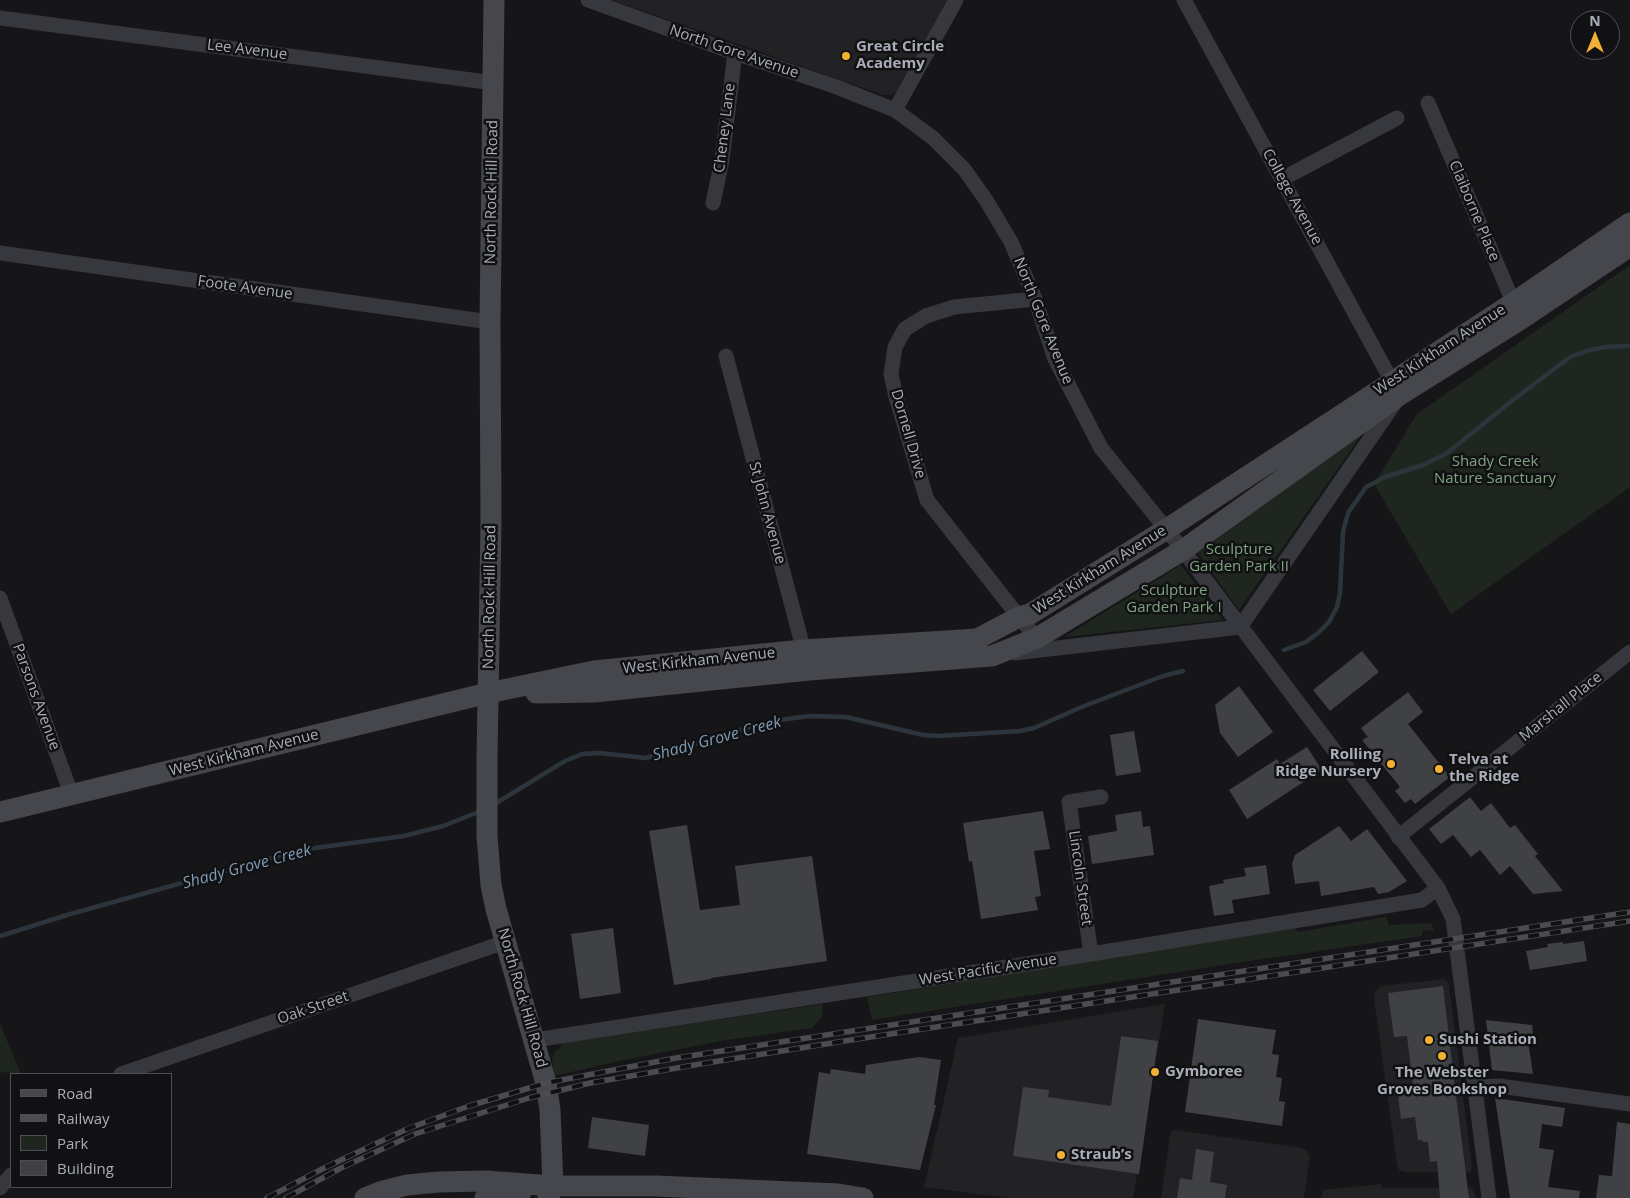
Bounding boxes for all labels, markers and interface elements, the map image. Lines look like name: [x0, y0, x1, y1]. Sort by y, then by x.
north arrow: [1570, 10, 1620, 60]
text: N: [1589, 11, 1601, 30]
street label: North Gore Avenue: [667, 21, 801, 83]
street label: Lee Avenue: [206, 36, 288, 64]
place label: Great Circle Academy: [856, 38, 944, 73]
marker: Great Circle Academy: [840, 50, 852, 62]
street label: Cheney Lane: [711, 82, 739, 174]
street label: North Rock Hill Road: [482, 120, 502, 264]
street label: College Avenue: [1258, 146, 1326, 248]
street label: Claiborne Place: [1445, 158, 1503, 264]
street label: North Gore Avenue: [1009, 255, 1077, 387]
street label: Foote Avenue: [196, 272, 294, 304]
street label: West Kirkham Avenue: [1371, 301, 1509, 399]
street label: Dornell Drive: [887, 387, 929, 481]
park label: Shady Creek Nature Sanctuary: [1434, 453, 1556, 488]
street label: St John Avenue: [745, 460, 789, 566]
street label: West Kirkham Avenue: [1030, 522, 1170, 618]
street label: North Rock Hill Road: [480, 525, 500, 669]
park label: Sculpture Garden Park II: [1189, 541, 1289, 576]
park label: Sculpture Garden Park I: [1126, 582, 1222, 617]
street label: Parsons Avenue: [8, 641, 64, 753]
street label: West Kirkham Avenue: [622, 644, 776, 678]
street label: Marshall Place: [1516, 668, 1606, 746]
water label: Shady Grove Creek: [651, 713, 783, 765]
street label: West Kirkham Avenue: [168, 726, 320, 780]
place label: Rolling Ridge Nursery: [1275, 746, 1381, 781]
place label: Telva at the Ridge: [1449, 751, 1519, 786]
marker: Rolling Ridge Nursery: [1385, 758, 1397, 770]
marker: Telva at the Ridge: [1433, 763, 1445, 775]
street label: Lincoln Street: [1064, 829, 1096, 927]
water label: Shady Grove Creek: [181, 841, 313, 893]
street label: North Rock Hill Road: [493, 926, 551, 1070]
street label: West Pacific Avenue: [918, 950, 1058, 990]
street label: Oak Street: [275, 987, 351, 1029]
place label: Sushi Station: [1439, 1031, 1537, 1049]
marker: Sushi Station: [1423, 1034, 1435, 1046]
marker: The Webster Groves Bookshop: [1436, 1050, 1448, 1062]
place label: Gymboree: [1165, 1063, 1242, 1081]
place label: The Webster Groves Bookshop: [1377, 1064, 1507, 1099]
marker: Gymboree: [1149, 1066, 1161, 1078]
legend: [10, 1073, 172, 1188]
text: Road: [57, 1083, 93, 1103]
text: Railway: [57, 1108, 110, 1128]
text: Park: [57, 1133, 88, 1153]
place label: Straub’s: [1071, 1146, 1132, 1164]
marker: Straub’s: [1055, 1149, 1067, 1161]
text: Building: [57, 1158, 114, 1178]

